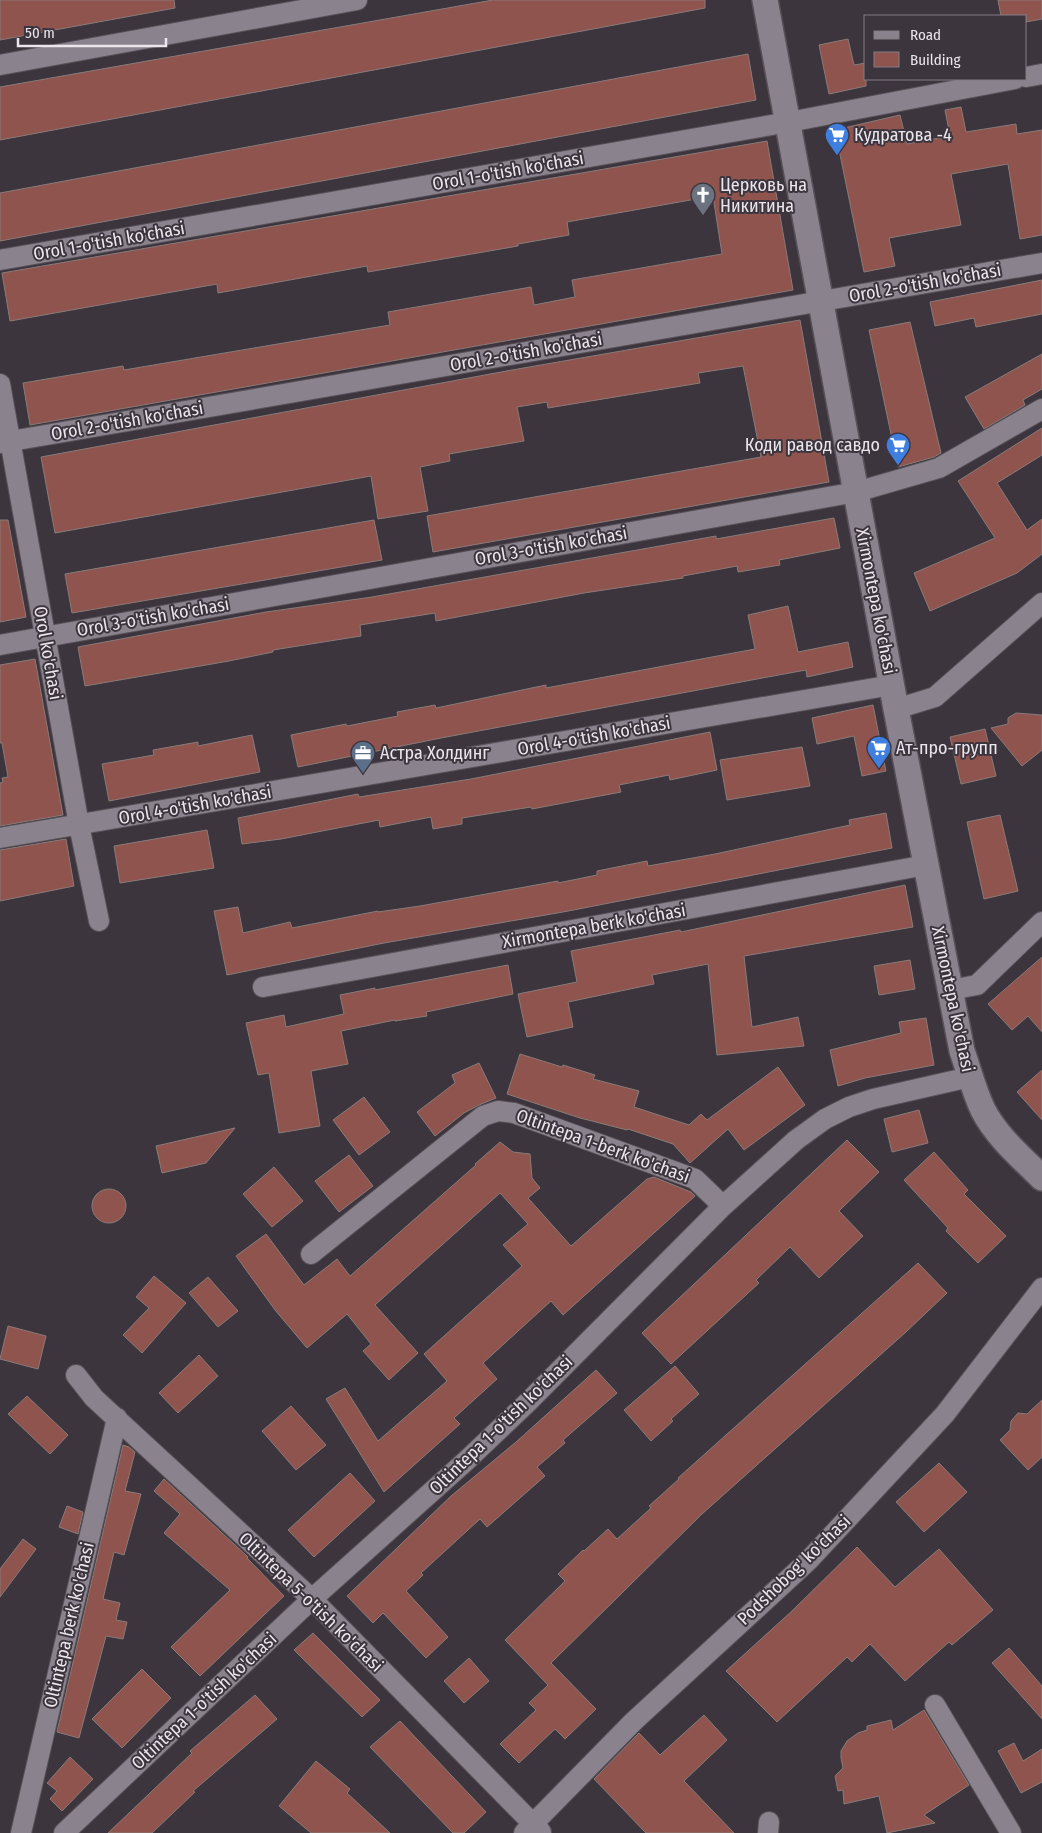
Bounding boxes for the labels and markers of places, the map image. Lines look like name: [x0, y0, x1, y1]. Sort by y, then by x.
supermarket icon: Кудратова -4: [824, 122, 850, 156]
place label: Кудратова -4: [854, 124, 952, 146]
place label: Церковь на Никитина: [720, 174, 807, 217]
church icon: Церковь на Никитина: [690, 182, 716, 216]
supermarket icon: Коди равод савдо: [885, 432, 911, 466]
place label: Коди равод савдо: [745, 434, 880, 456]
supermarket icon: Ат-про-групп: [866, 735, 892, 769]
place label: Ат-про-групп: [896, 737, 998, 759]
office icon: Астра Холдинг: [350, 740, 376, 774]
place label: Астра Холдинг: [380, 742, 489, 764]

